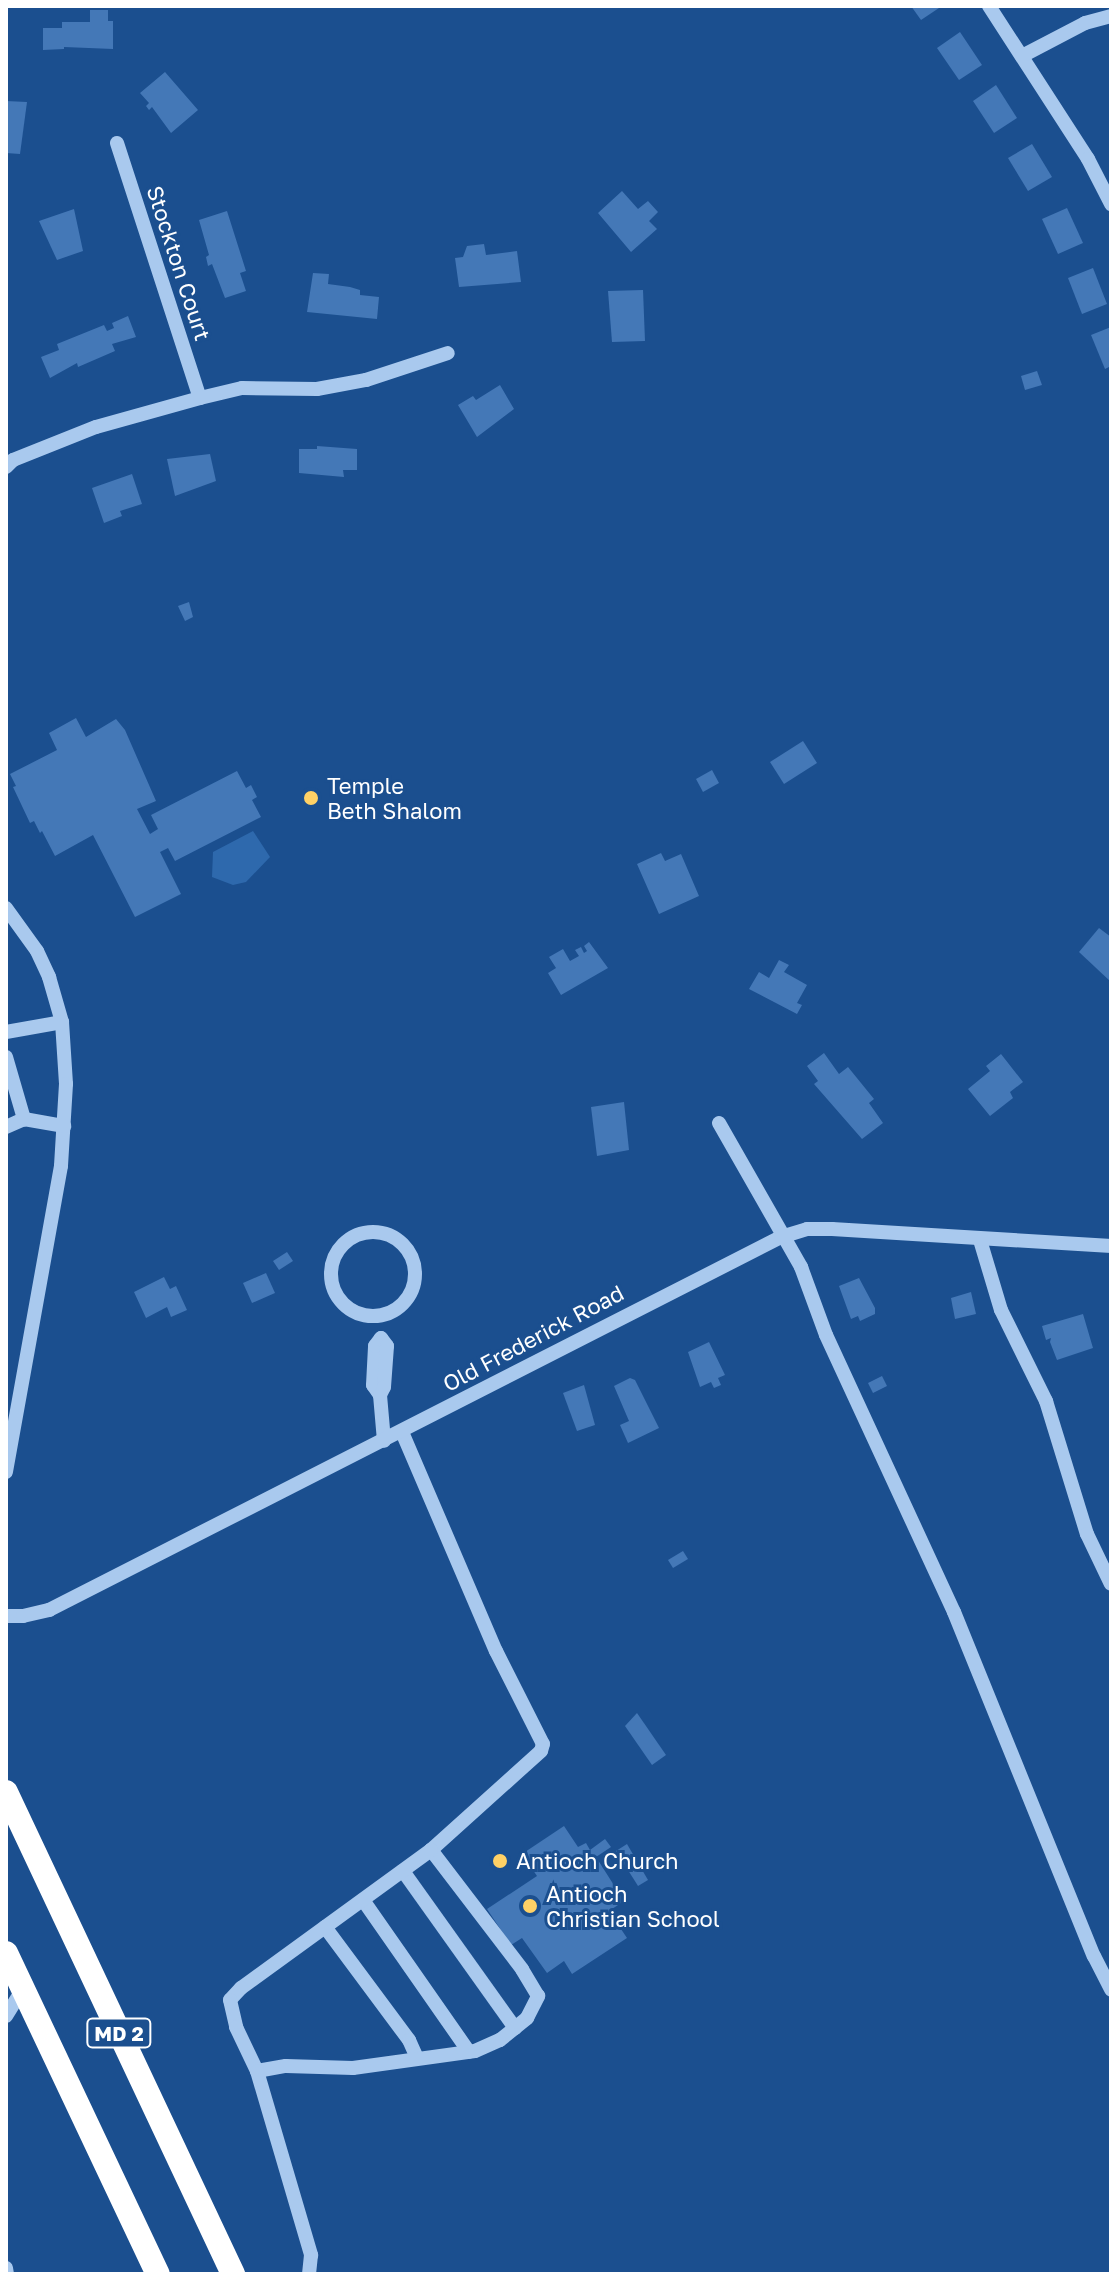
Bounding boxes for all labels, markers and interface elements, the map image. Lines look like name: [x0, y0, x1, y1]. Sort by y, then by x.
street label: Stockton Court: [142, 182, 216, 344]
place label: Temple Beth Shalom: [327, 772, 462, 824]
marker: Temple Beth Shalom: [302, 789, 320, 807]
street label: Old Frederick Road: [438, 1279, 628, 1397]
place label: Antioch Church: [516, 1848, 679, 1874]
marker: Antioch Church: [491, 1852, 509, 1870]
place label: Antioch Christian School: [546, 1880, 720, 1932]
marker: Antioch Christian School: [521, 1897, 539, 1915]
road number: MD 2: [85, 2017, 153, 2049]

